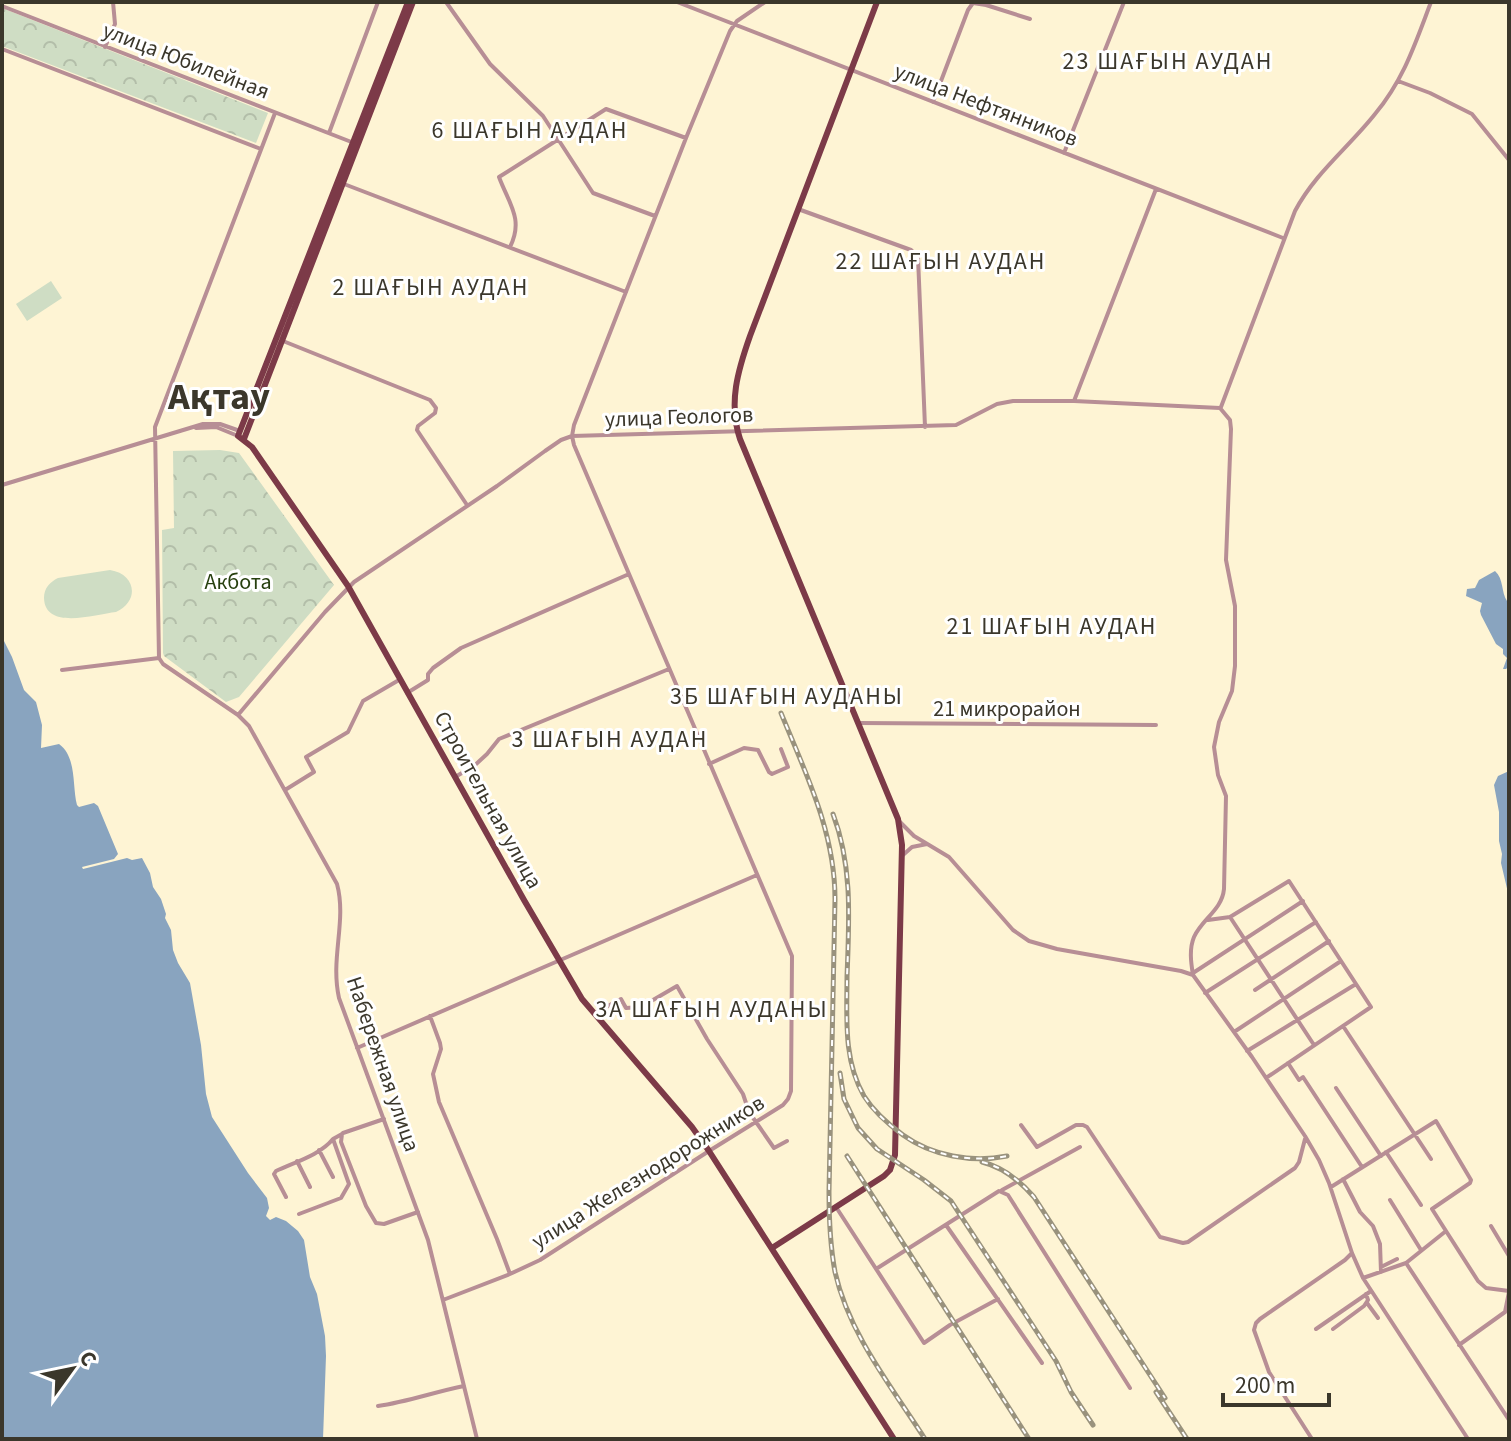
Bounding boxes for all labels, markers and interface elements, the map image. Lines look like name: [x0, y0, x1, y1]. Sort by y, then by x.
street label: улица Юбилейная: [98, 14, 274, 108]
district label: 23 ШАҒЫН АУДАН: [1063, 44, 1273, 79]
street label: улица Нефтянников: [889, 55, 1083, 155]
district label: 6 ШАҒЫН АУДАН: [432, 113, 628, 148]
district label: 22 ШАҒЫН АУДАН: [836, 244, 1046, 279]
district label: 2 ШАҒЫН АУДАН: [333, 270, 529, 305]
district label: Ақтау: [167, 370, 270, 424]
street label: улица Геологов: [604, 398, 754, 436]
park label: Акбота: [204, 566, 272, 598]
district label: 21 ШАҒЫН АУДАН: [947, 609, 1157, 644]
district label: 3Б ШАҒЫН АУДАНЫ: [670, 679, 904, 714]
street label: 21 микрорайон: [933, 693, 1081, 725]
street label: Строительная улица: [426, 705, 550, 895]
district label: 3 ШАҒЫН АУДАН: [512, 722, 708, 757]
street label: Набережная улица: [338, 972, 428, 1156]
district label: 3А ШАҒЫН АУДАНЫ: [595, 992, 829, 1027]
street label: улица Железнодорожников: [525, 1087, 771, 1257]
north arrow: [32, 1329, 112, 1409]
text: С: [71, 1345, 105, 1373]
scale bar: [1223, 1357, 1329, 1407]
text: 200 m: [1235, 1368, 1295, 1403]

